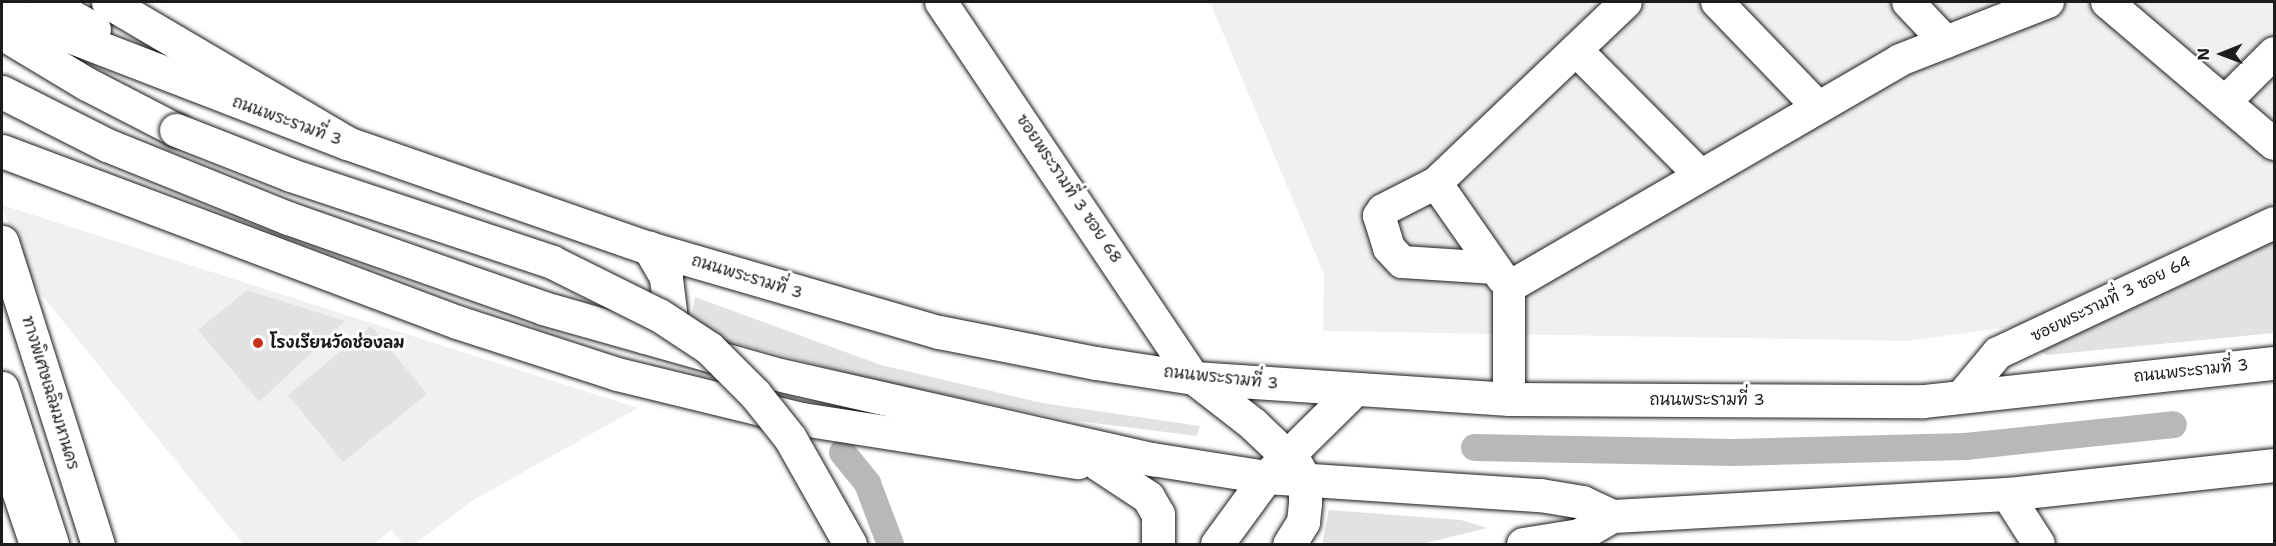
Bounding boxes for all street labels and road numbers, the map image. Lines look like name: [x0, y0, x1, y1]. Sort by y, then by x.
street label: ถนนพระรามที่ 3: [230, 92, 344, 150]
street label: ซอยพระรามที่ 3 ซอย 68: [1012, 111, 1126, 267]
street label: ถนนพระรามที่ 3: [689, 251, 805, 303]
street label: ซอยพระรามที่ 3 ซอย 64: [2028, 252, 2194, 346]
street label: ทางพิเศษเฉลิมมหานคร: [17, 314, 83, 472]
street label: ถนนพระรามที่ 3: [2133, 355, 2249, 387]
street label: ถนนพระรามที่ 3: [1163, 362, 1279, 394]
street label: ถนนพระรามที่ 3: [1649, 390, 1765, 410]

